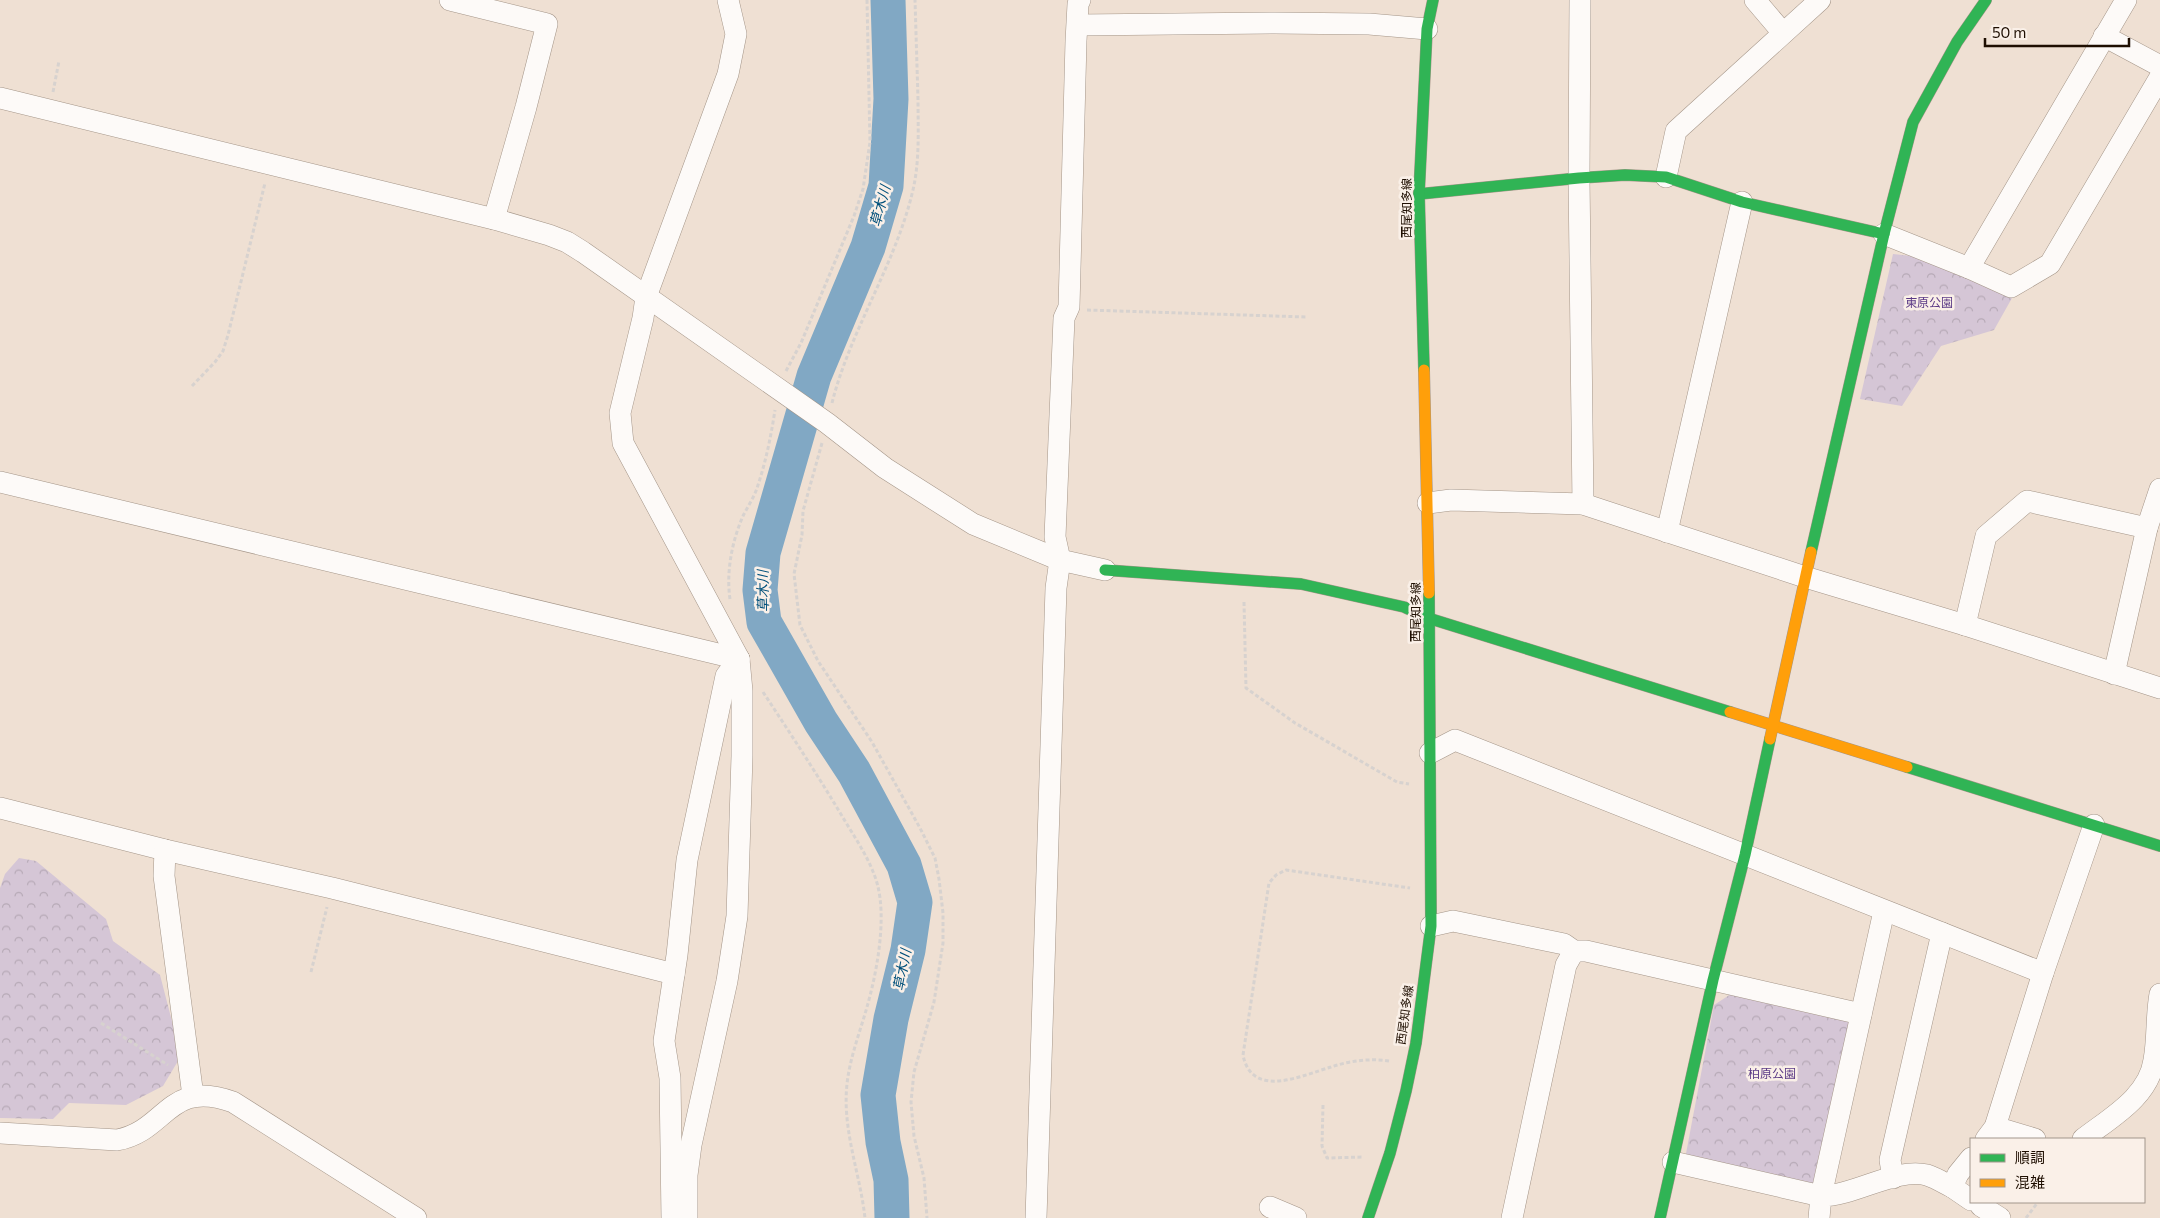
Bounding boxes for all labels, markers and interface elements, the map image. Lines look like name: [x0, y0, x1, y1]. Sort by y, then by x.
scale bar: [1985, 15, 2129, 47]
text: 50 m: [1992, 23, 2026, 41]
street label: 西尾知多線: [1399, 178, 1413, 238]
water label: 草木川: [866, 181, 894, 228]
park label: 東原公園: [1905, 295, 1953, 309]
water label: 草木川: [754, 568, 771, 612]
street label: 西尾知多線: [1408, 582, 1422, 642]
water label: 草木川: [889, 946, 914, 992]
street label: 西尾知多線: [1393, 984, 1415, 1046]
park label: 柏原公園: [1748, 1066, 1796, 1080]
legend: [1970, 1138, 2145, 1203]
text: 順調: [2015, 1148, 2045, 1166]
text: 混雑: [2015, 1173, 2045, 1191]

